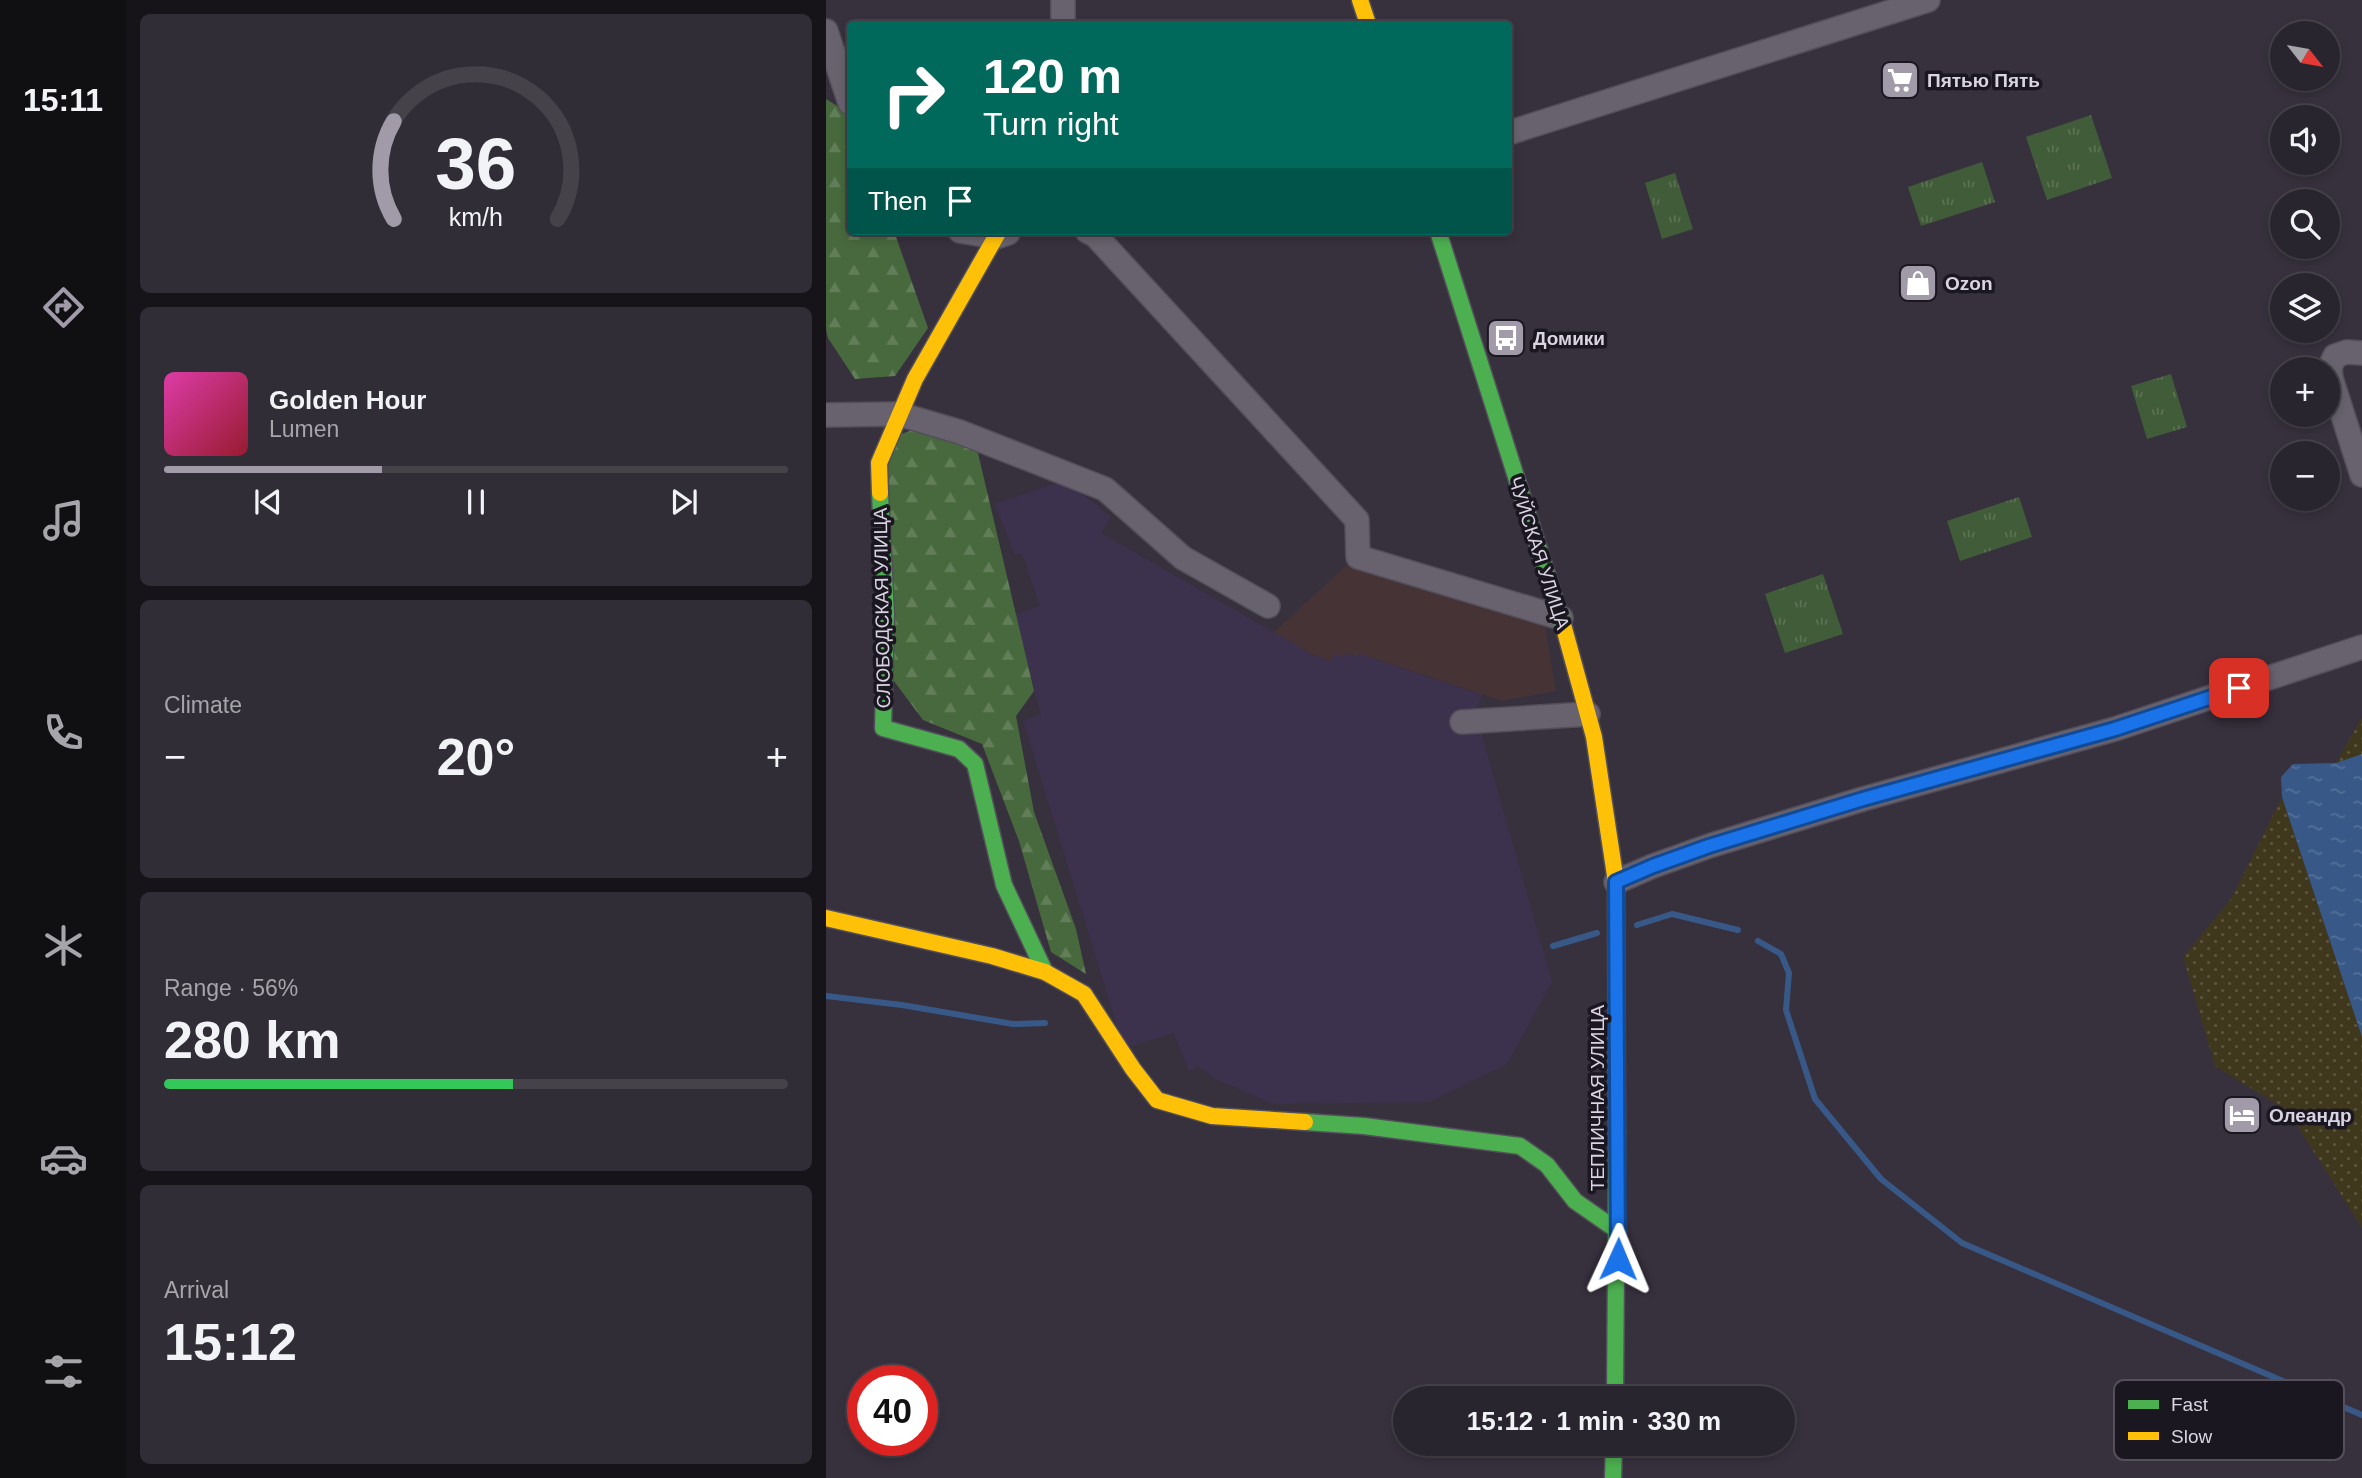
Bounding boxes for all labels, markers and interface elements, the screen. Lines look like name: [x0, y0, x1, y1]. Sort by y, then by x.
north arrow: [2270, 21, 2340, 91]
map controls: [2270, 21, 2340, 511]
icon: right: [868, 49, 959, 140]
text: 120 m: [983, 49, 1122, 103]
supermarket icon: Пятью Пять: [1879, 59, 1921, 101]
place label: Пятью Пять: [1927, 70, 2040, 91]
text: 15:11: [23, 82, 103, 118]
button: sound: [2270, 105, 2340, 175]
text: Turn right: [983, 106, 1119, 142]
text: 36: [436, 124, 516, 205]
icon: arrive: [941, 182, 979, 220]
text: Then: [868, 186, 927, 216]
button: search: [2270, 189, 2340, 259]
text: km/h: [449, 203, 503, 231]
shop icon: Ozon: [1897, 262, 1939, 304]
place label: Ozon: [1945, 273, 1993, 294]
button: layers: [2270, 273, 2340, 343]
icon: directions: [39, 283, 88, 332]
bus stop icon: Домики: [1485, 317, 1527, 359]
place label: Домики: [1533, 328, 1605, 349]
button: +: [2270, 357, 2340, 427]
text: Golden Hour: [269, 385, 426, 415]
text: Lumen: [269, 416, 339, 442]
button: −: [2270, 441, 2340, 511]
street label: ЧУЙСКАЯ УЛИЦА: [1504, 474, 1574, 632]
icon: previous: [249, 483, 287, 521]
icon: pause: [457, 483, 495, 521]
icon: next: [665, 483, 703, 521]
icon: music: [39, 496, 88, 545]
street label: СЛОБОДСКАЯ УЛИЦА: [870, 507, 894, 708]
pin: [2209, 658, 2269, 718]
icon: arrive: [2220, 669, 2258, 707]
text: Climate: [164, 692, 242, 718]
icon: phone: [39, 708, 88, 757]
text: 20°: [437, 728, 515, 786]
text: −: [164, 736, 186, 778]
text: +: [766, 736, 788, 778]
icon: climate: [39, 921, 88, 970]
text: Range · 56%: [164, 975, 298, 1001]
street label: ТЕПЛИЧНАЯ УЛИЦА: [1587, 1004, 1608, 1191]
text: 280 km: [164, 1011, 340, 1069]
hotel icon: Олеандр: [2221, 1094, 2263, 1136]
place label: Олеандр: [2269, 1105, 2352, 1126]
icon: car: [39, 1134, 88, 1183]
position arrow: [1581, 1222, 1655, 1296]
text: Arrival: [164, 1277, 229, 1303]
text: 15:12: [164, 1313, 297, 1371]
icon: filters: [39, 1347, 88, 1396]
speed limit sign: 40: [847, 1365, 938, 1456]
legend: [2114, 1380, 2344, 1460]
text: Fast: [2171, 1394, 2209, 1415]
text: 15:12 · 1 min · 330 m: [1467, 1406, 1721, 1436]
text: Slow: [2171, 1426, 2212, 1447]

